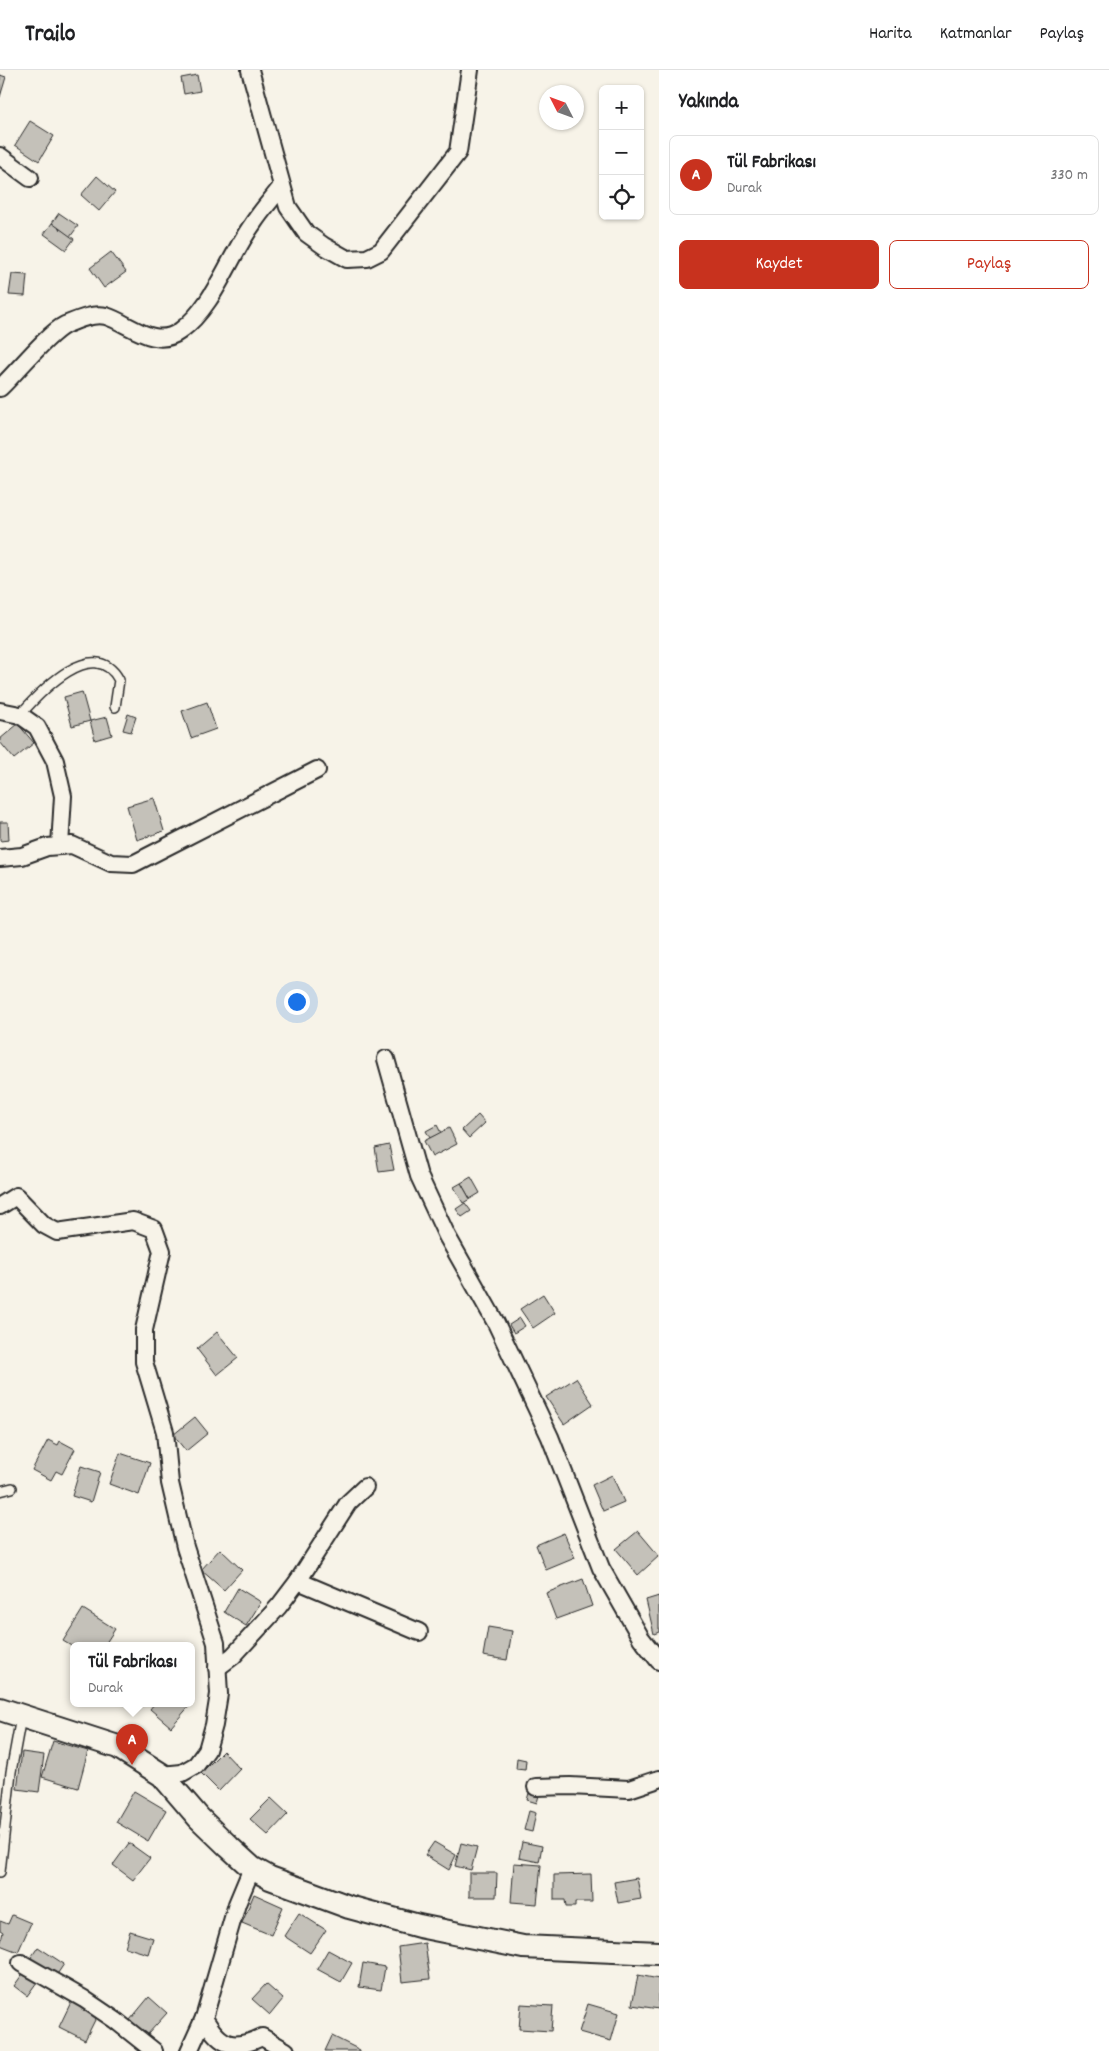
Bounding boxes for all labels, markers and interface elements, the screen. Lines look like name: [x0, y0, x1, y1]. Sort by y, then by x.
text: Trailo: [25, 18, 76, 52]
text: Harita: [869, 22, 912, 47]
text: Katmanlar: [940, 22, 1012, 47]
text: Paylaş: [1040, 22, 1084, 47]
north arrow: [539, 85, 584, 130]
map controls: [599, 85, 644, 220]
button: +: [599, 85, 644, 130]
text: Yakında: [679, 88, 738, 118]
button: −: [599, 130, 644, 175]
text: Tül Fabrikası: [727, 150, 816, 177]
text: A: [692, 164, 700, 187]
text: 330 m: [1050, 164, 1088, 187]
button: locate: [599, 175, 644, 220]
text: Durak: [727, 177, 762, 200]
button: Kaydet: [679, 240, 879, 289]
button: Paylaş: [889, 240, 1089, 289]
your location: [284, 989, 310, 1015]
popup: [70, 1642, 195, 1707]
text: Tül Fabrikası: [88, 1650, 177, 1677]
text: Durak: [88, 1677, 123, 1700]
pin: A: [116, 1724, 148, 1765]

